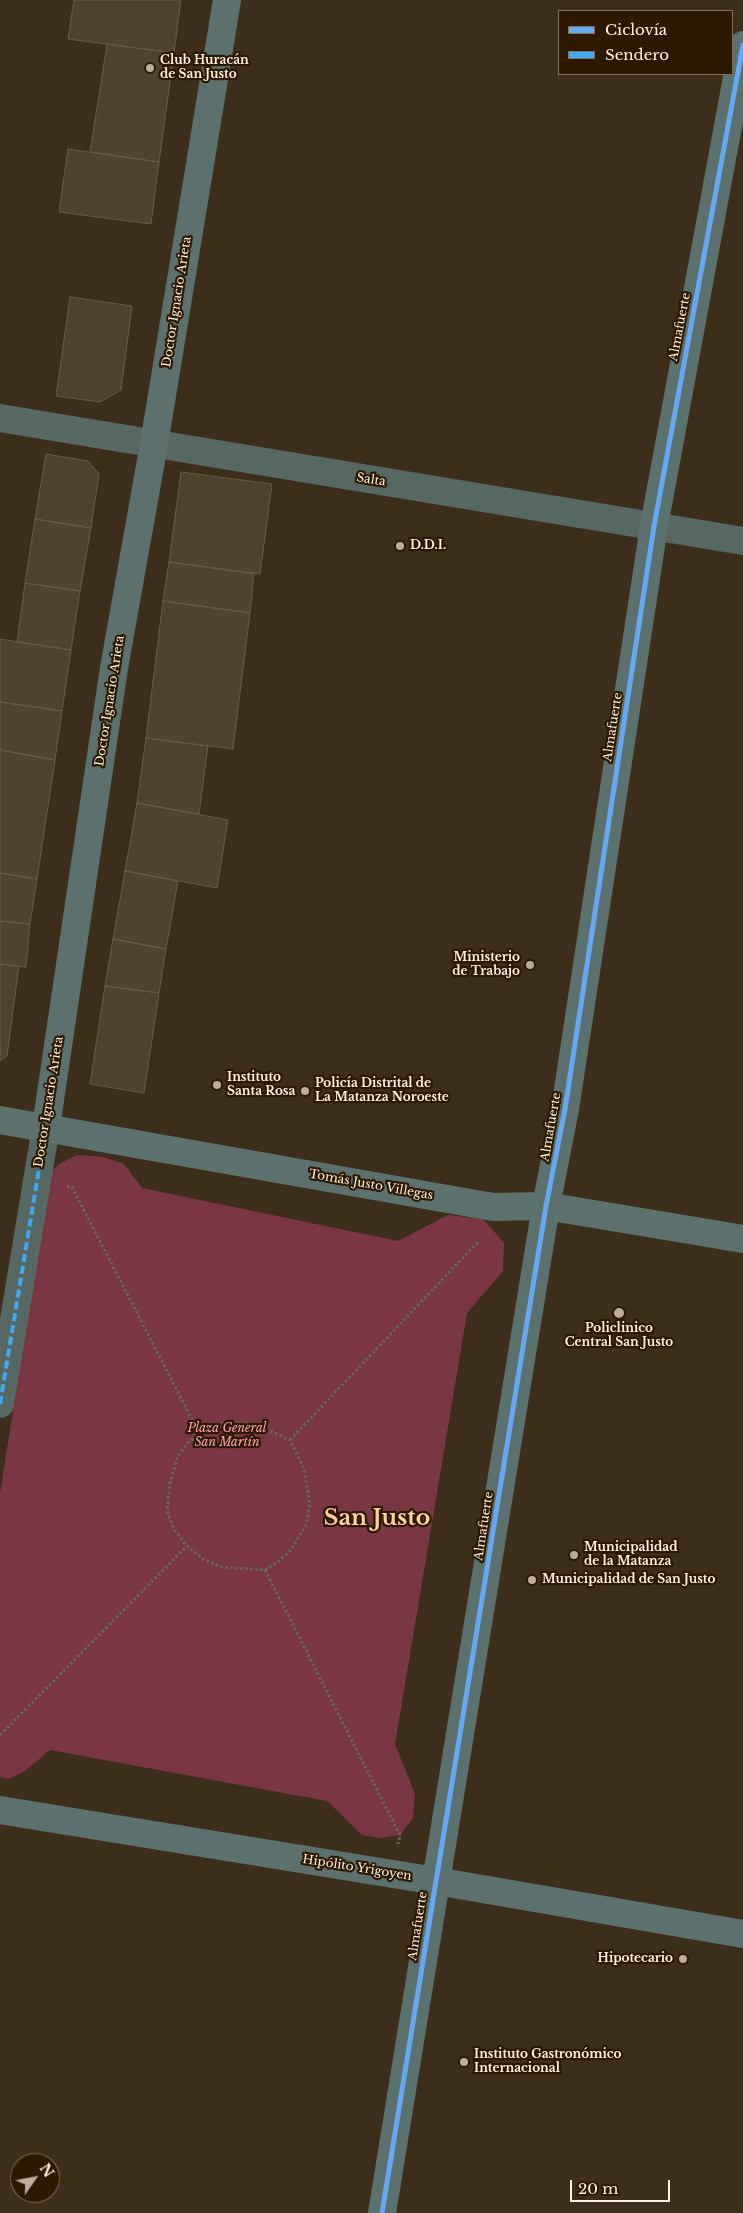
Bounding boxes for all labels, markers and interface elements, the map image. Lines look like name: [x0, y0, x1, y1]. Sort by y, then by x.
legend: [558, 10, 733, 75]
text: Ciclovía: [605, 20, 667, 39]
text: Sendero: [605, 45, 669, 64]
place label: Club Huracán de San Justo: [160, 54, 249, 82]
marker: Club Huracán de San Justo: [144, 62, 156, 74]
street label: Doctor Ignacio Arieta: [160, 236, 194, 368]
street label: Almafuerte: [666, 291, 694, 363]
street label: Salta: [355, 471, 387, 489]
place label: D.D.I.: [410, 539, 446, 553]
marker: D.D.I.: [394, 540, 406, 552]
street label: Doctor Ignacio Arieta: [93, 635, 127, 767]
street label: Almafuerte: [600, 691, 626, 763]
place label: Ministerio de Trabajo: [452, 951, 520, 979]
marker: Ministerio de Trabajo: [524, 959, 536, 971]
street label: Doctor Ignacio Arieta: [32, 1036, 66, 1168]
place label: Instituto Santa Rosa: [227, 1071, 295, 1099]
place label: Policía Distrital de La Matanza Noroeste: [315, 1077, 449, 1105]
marker: Instituto Santa Rosa: [211, 1079, 223, 1091]
marker: Policía Distrital de La Matanza Noroeste: [299, 1085, 311, 1097]
street label: Almafuerte: [538, 1091, 564, 1163]
street label: Tomás Justo Villegas: [308, 1167, 434, 1203]
marker: Policlinico Central San Justo: [612, 1306, 626, 1320]
place label: Policlinico Central San Justo: [565, 1322, 673, 1350]
park label: Plaza General San Martín: [188, 1422, 266, 1450]
street label: Almafuerte: [471, 1490, 497, 1562]
district label: San Justo: [324, 1506, 430, 1532]
place label: Municipalidad de la Matanza: [584, 1541, 678, 1569]
marker: Municipalidad de la Matanza: [568, 1549, 580, 1561]
place label: Municipalidad de San Justo: [542, 1573, 715, 1587]
marker: Municipalidad de San Justo: [526, 1574, 538, 1586]
street label: Hipólito Yrigoyen: [302, 1852, 412, 1884]
street label: Almafuerte: [405, 1890, 431, 1962]
place label: Hipotecario: [598, 1952, 673, 1966]
marker: Hipotecario: [677, 1953, 689, 1965]
place label: Instituto Gastronómico Internacional: [474, 2048, 622, 2076]
marker: Instituto Gastronómico Internacional: [458, 2056, 470, 2068]
north arrow: [10, 2153, 60, 2203]
text: N: [36, 2160, 58, 2181]
scale bar: [573, 2170, 673, 2202]
text: 20 m: [578, 2179, 618, 2198]

